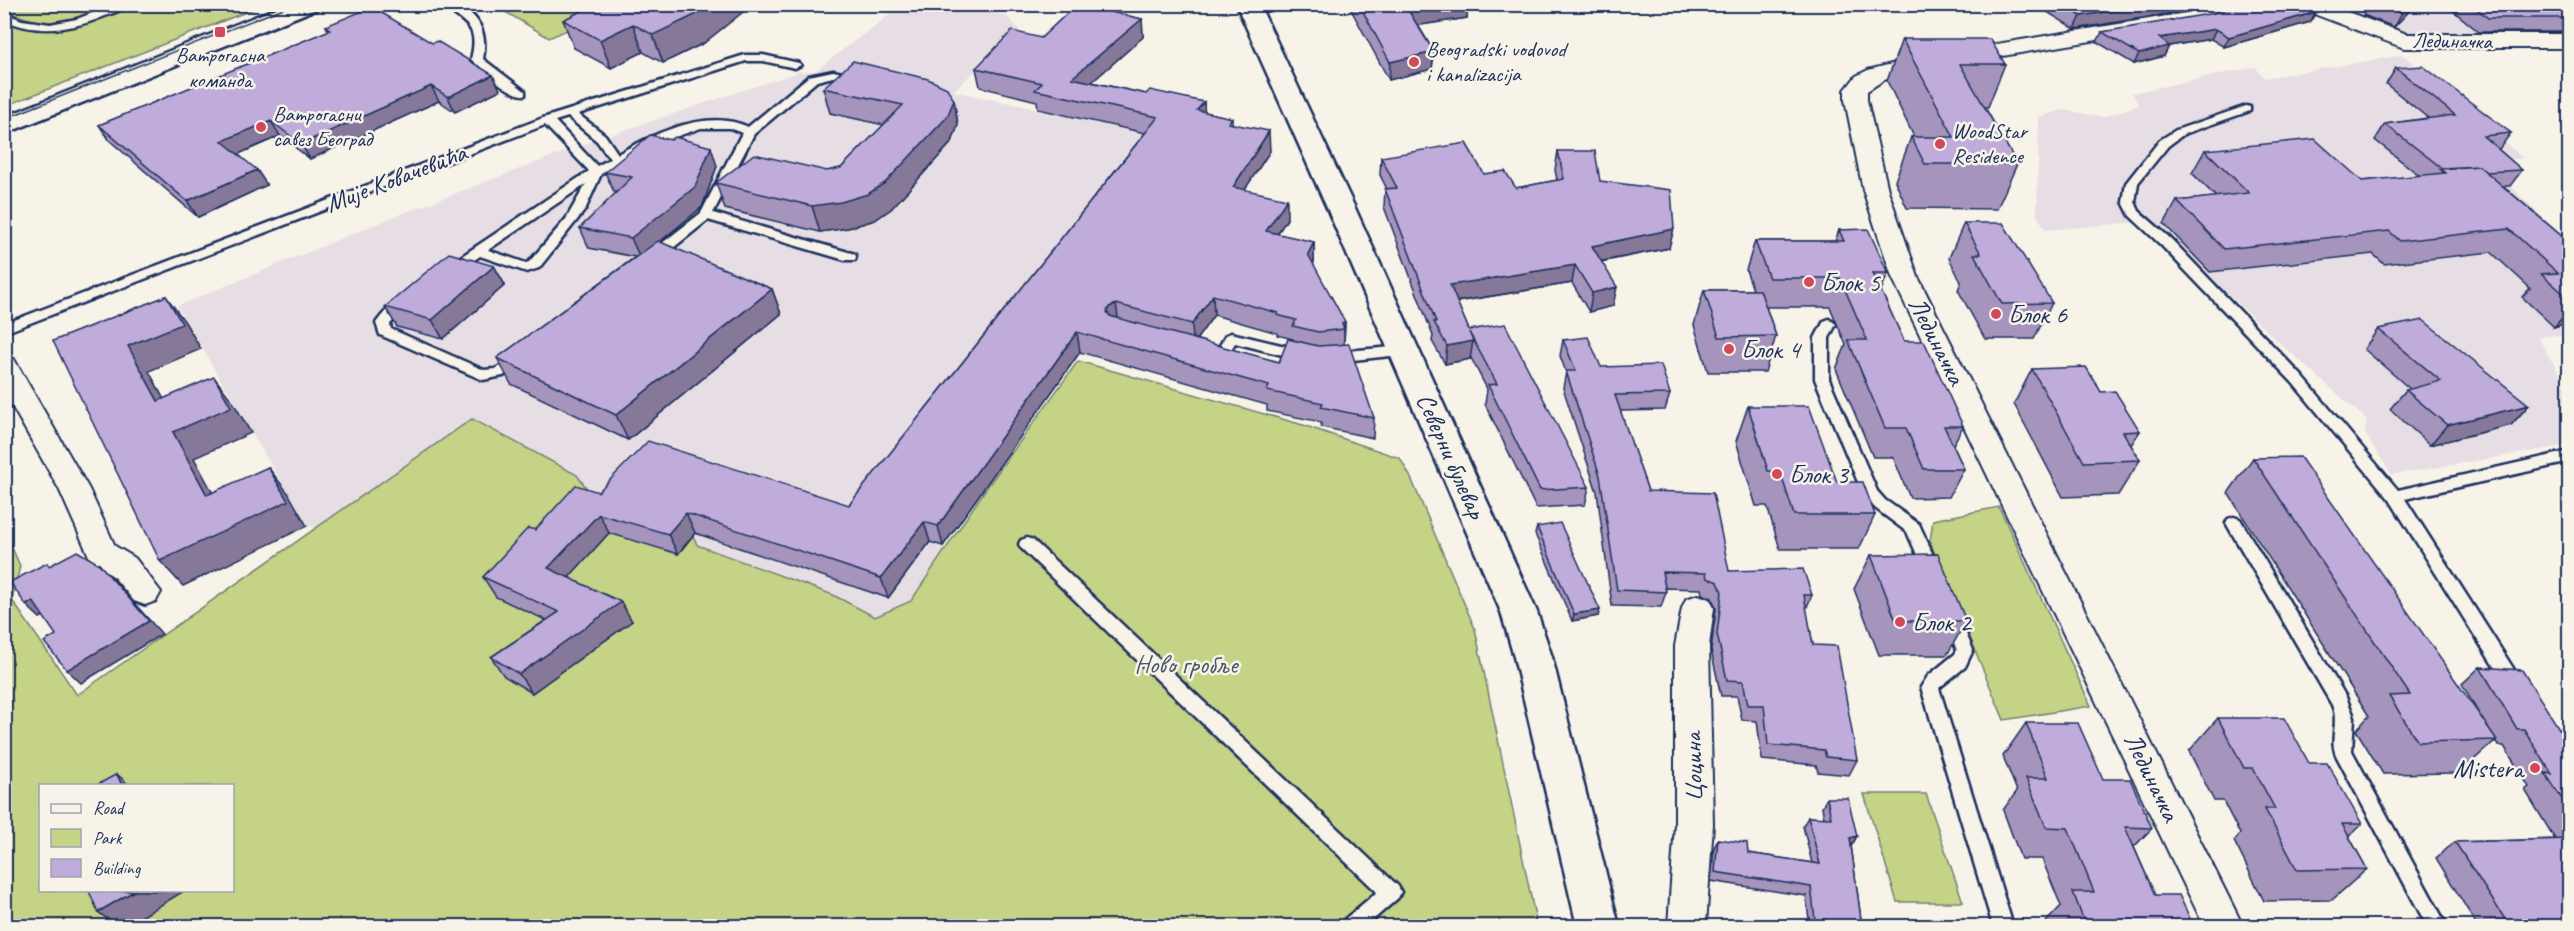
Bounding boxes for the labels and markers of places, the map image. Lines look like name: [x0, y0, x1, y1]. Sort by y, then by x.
marker: Ватрогасна команда: [213, 25, 227, 39]
place label: Beogradski vodovod i kanalizacija: [1426, 35, 1569, 88]
place label: Ватрогасна команда: [175, 41, 266, 94]
marker: Beogradski vodovod i kanalizacija: [1407, 55, 1421, 69]
place label: Ватрогасни савез Београд: [273, 100, 375, 153]
place label: WoodStar Residence: [1952, 117, 2029, 170]
marker: Ватрогасни савез Београд: [254, 120, 268, 134]
marker: WoodStar Residence: [1933, 137, 1947, 151]
place label: Блок 5: [1821, 266, 1881, 299]
marker: Блок 5: [1802, 275, 1816, 289]
place label: Блок 6: [2008, 298, 2068, 331]
marker: Блок 6: [1989, 307, 2003, 321]
place label: Блок 4: [1741, 333, 1802, 366]
marker: Блок 4: [1722, 342, 1736, 356]
place label: Блок 3: [1789, 458, 1850, 491]
marker: Блок 3: [1770, 467, 1784, 481]
place label: Блок 2: [1912, 606, 1973, 639]
marker: Блок 2: [1893, 615, 1907, 629]
place label: Mistera: [2453, 752, 2525, 785]
marker: Mistera: [2528, 761, 2542, 775]

